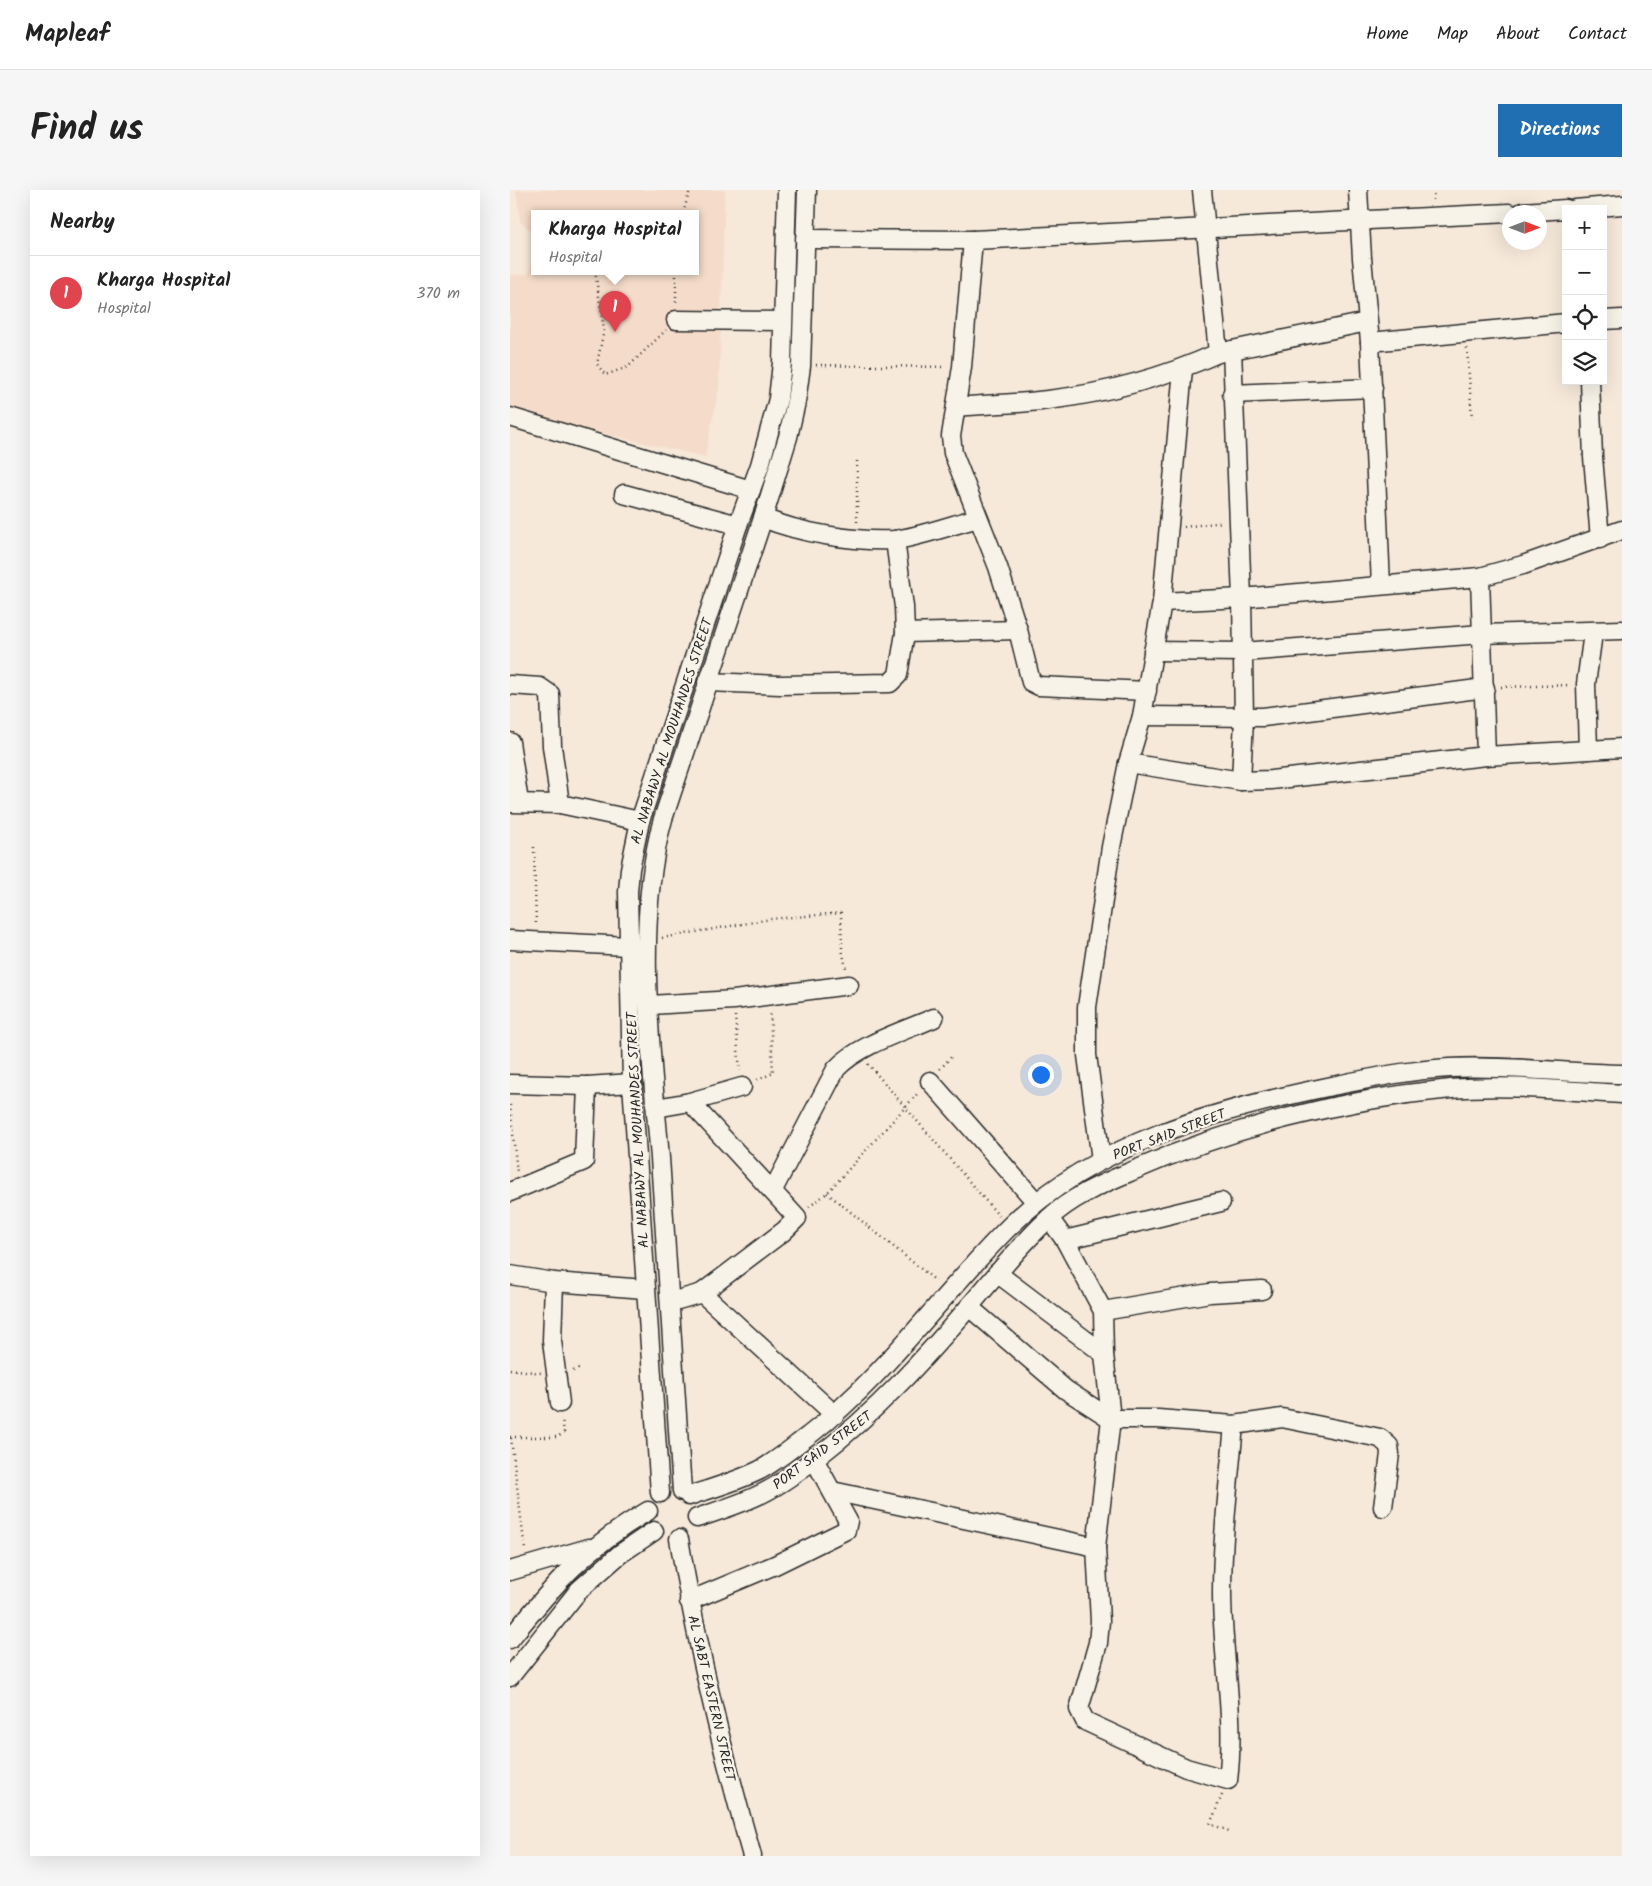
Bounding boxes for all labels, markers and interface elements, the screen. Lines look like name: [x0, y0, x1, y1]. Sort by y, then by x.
text: Mapleaf: [25, 15, 109, 54]
text: Home: [1366, 20, 1409, 49]
text: Map: [1437, 20, 1468, 49]
text: About: [1496, 20, 1540, 49]
text: Contact: [1568, 20, 1627, 49]
text: Find us: [30, 102, 143, 158]
button: Directions: [1498, 104, 1622, 157]
north arrow: [1502, 205, 1547, 250]
map controls: [1562, 205, 1607, 385]
button: +: [1562, 205, 1607, 250]
text: Nearby: [50, 206, 115, 239]
popup: [531, 210, 699, 275]
text: Kharga Hospital: [548, 215, 682, 245]
text: Hospital: [548, 245, 602, 270]
button: −: [1562, 250, 1607, 295]
text: Kharga Hospital: [97, 266, 230, 296]
text: 1: [64, 281, 68, 306]
text: 370 m: [416, 281, 460, 306]
pin: 1: [599, 291, 631, 332]
button: locate: [1562, 295, 1607, 340]
text: Hospital: [97, 296, 151, 321]
button: layers: [1562, 340, 1607, 385]
street label: AL NABAWY AL MOUHANDES STREET: [625, 614, 719, 847]
street label: AL NABAWY AL MOUHANDES STREET: [621, 1010, 655, 1248]
your location: [1028, 1062, 1054, 1088]
street label: PORT SAID STREET: [1110, 1103, 1230, 1167]
street label: PORT SAID STREET: [768, 1405, 878, 1496]
street label: AL SABT EASTERN STREET: [681, 1613, 741, 1785]

